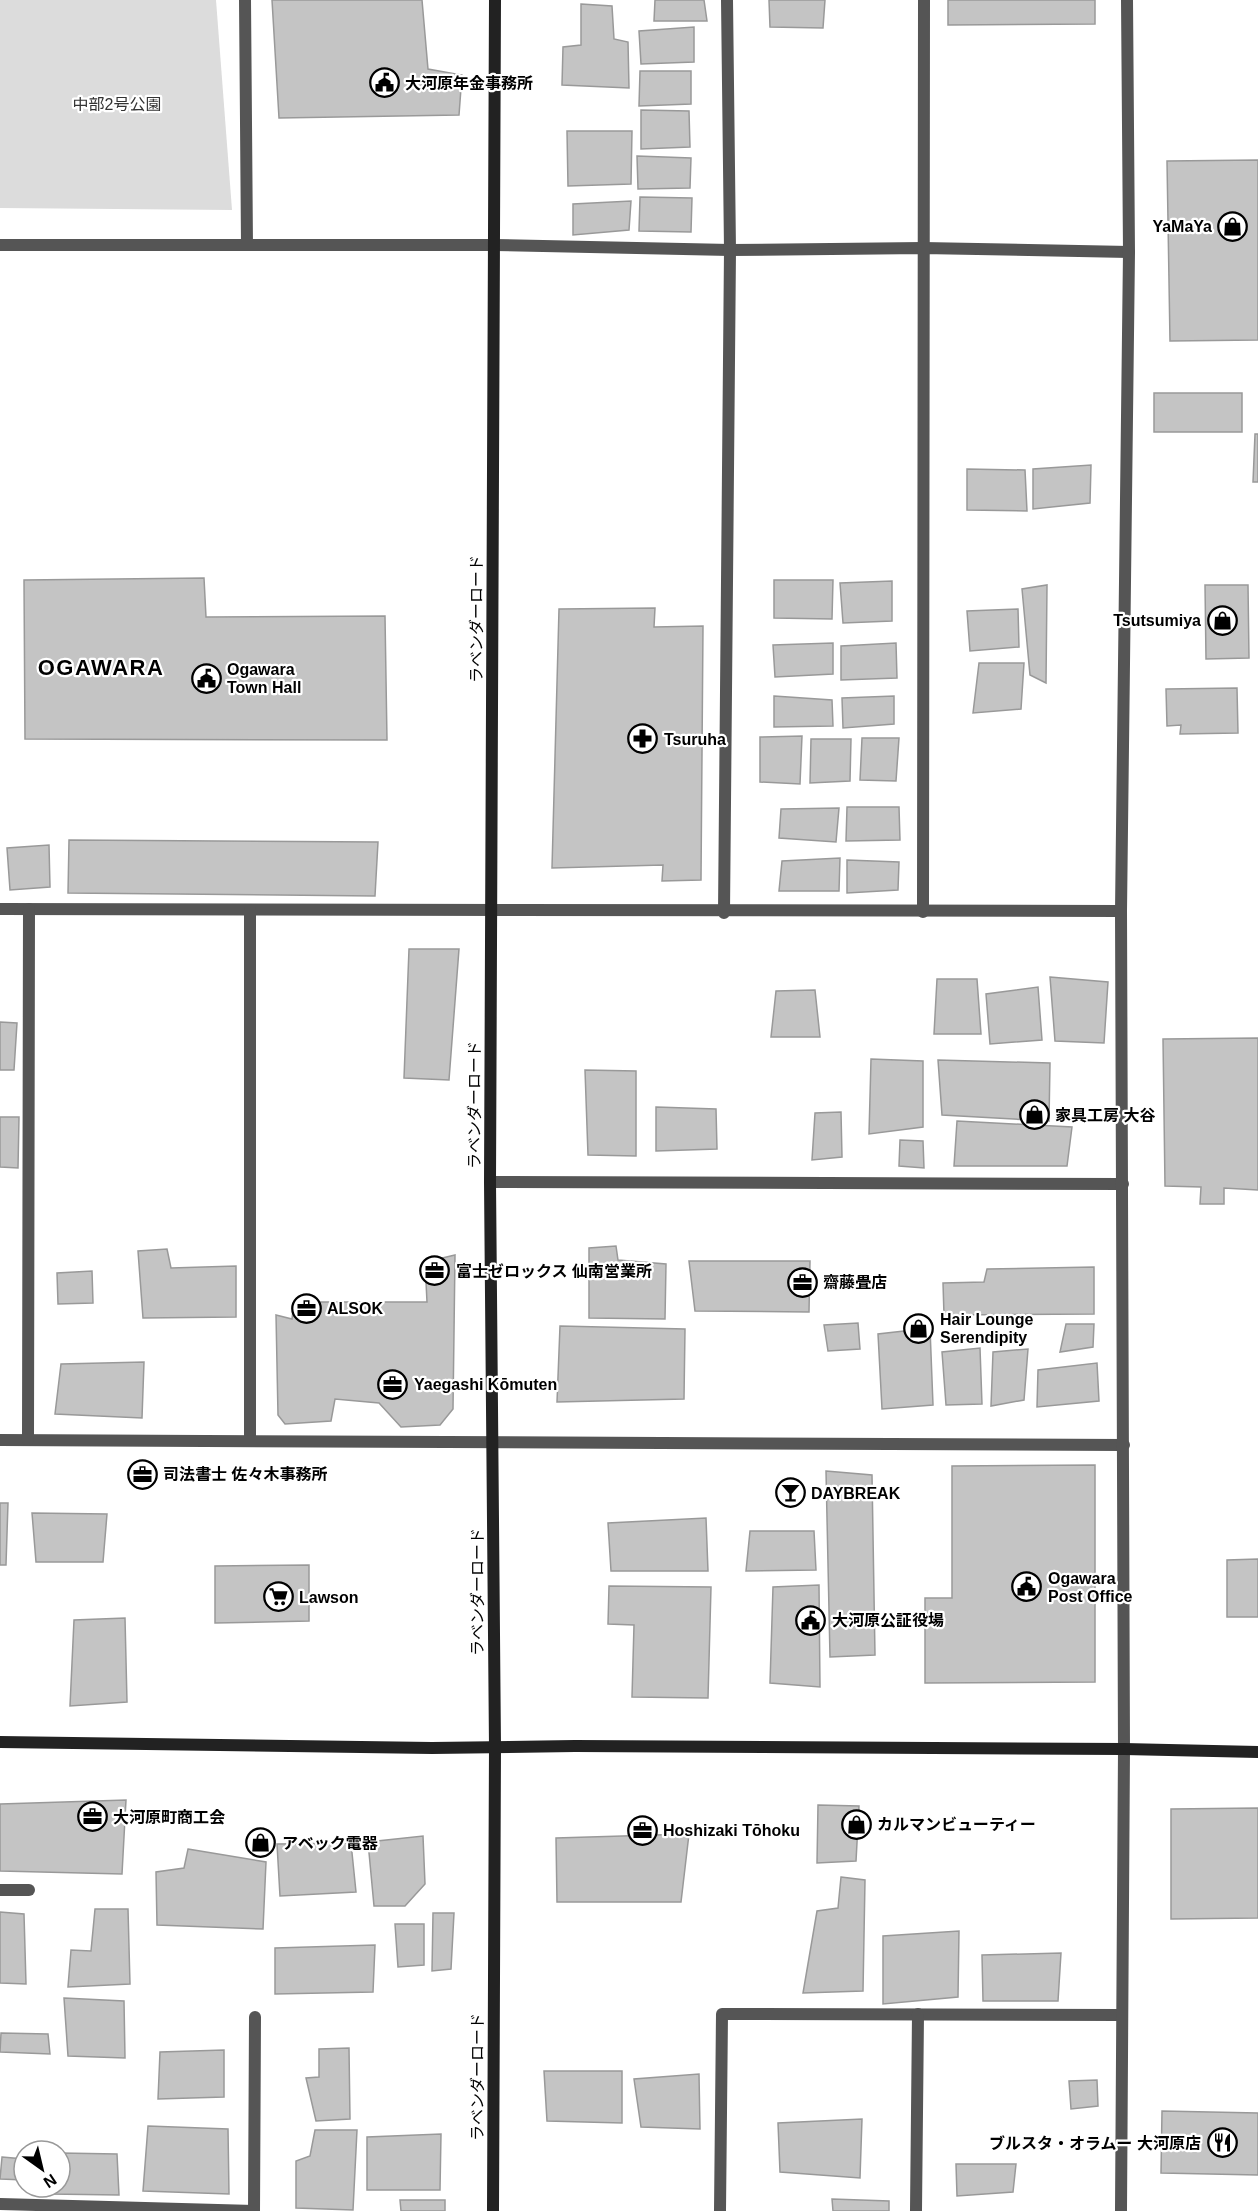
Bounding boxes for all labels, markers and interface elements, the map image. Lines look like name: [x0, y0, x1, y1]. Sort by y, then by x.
public building icon: 大河原年金事務所: [368, 67, 400, 99]
place label: 大河原年金事務所: [405, 75, 533, 92]
park label: 中部2号公園: [73, 96, 161, 113]
shop icon: YaMaYa: [1217, 210, 1249, 242]
place label: YaMaYa: [1152, 218, 1212, 235]
street label: ラベンダーロード: [468, 555, 485, 683]
shop icon: Tsutsumiya: [1206, 604, 1238, 636]
place label: Tsutsumiya: [1113, 612, 1201, 629]
district label: OGAWARA: [38, 655, 164, 680]
place label: Ogawara Town Hall: [227, 661, 301, 696]
public building icon: Ogawara Town Hall: [190, 662, 222, 694]
pharmacy icon: Tsuruha: [627, 723, 659, 755]
place label: Tsuruha: [664, 731, 726, 748]
street label: ラベンダーロード: [466, 1041, 483, 1169]
shop icon: 家具工房 大谷: [1018, 1099, 1050, 1131]
place label: 家具工房 大谷: [1055, 1107, 1155, 1124]
office icon: 富士ゼロックス 仙南営業所: [419, 1255, 451, 1287]
place label: 富士ゼロックス 仙南営業所: [456, 1263, 652, 1280]
office icon: 齋藤畳店: [786, 1266, 818, 1298]
place label: 齋藤畳店: [823, 1274, 887, 1291]
office icon: ALSOK: [290, 1292, 322, 1324]
place label: ALSOK: [327, 1300, 383, 1317]
place label: Hair Lounge Serendipity: [940, 1311, 1033, 1346]
shop icon: Hair Lounge Serendipity: [903, 1312, 935, 1344]
office icon: Yaegashi Kōmuten: [377, 1368, 409, 1400]
place label: Yaegashi Kōmuten: [414, 1376, 557, 1393]
office icon: 司法書士 佐々木事務所: [126, 1458, 158, 1490]
place label: 司法書士 佐々木事務所: [163, 1466, 327, 1483]
bar icon: DAYBREAK: [774, 1477, 806, 1509]
place label: DAYBREAK: [811, 1485, 901, 1502]
street label: ラベンダーロード: [469, 1528, 486, 1656]
place label: Ogawara Post Office: [1048, 1570, 1133, 1605]
public building icon: Ogawara Post Office: [1011, 1571, 1043, 1603]
supermarket icon: Lawson: [262, 1581, 294, 1613]
place label: Lawson: [299, 1589, 359, 1606]
public building icon: 大河原公証役場: [795, 1604, 827, 1636]
place label: 大河原公証役場: [832, 1612, 944, 1629]
office icon: 大河原町商工会: [76, 1801, 108, 1833]
shop icon: カルマンビューティー: [840, 1808, 872, 1840]
place label: 大河原町商工会: [113, 1809, 225, 1826]
office icon: Hoshizaki Tōhoku: [626, 1814, 658, 1846]
place label: カルマンビューティー: [877, 1816, 1036, 1833]
place label: Hoshizaki Tōhoku: [663, 1822, 800, 1839]
shop icon: アベック電器: [245, 1827, 277, 1859]
place label: アベック電器: [282, 1835, 379, 1852]
street label: ラベンダーロード: [469, 2013, 486, 2141]
restaurant icon: ブルスタ・オラムー 大河原店: [1206, 2127, 1238, 2159]
place label: ブルスタ・オラムー 大河原店: [989, 2135, 1201, 2152]
north arrow: [12, 2139, 72, 2199]
text: N: [41, 2171, 60, 2191]

